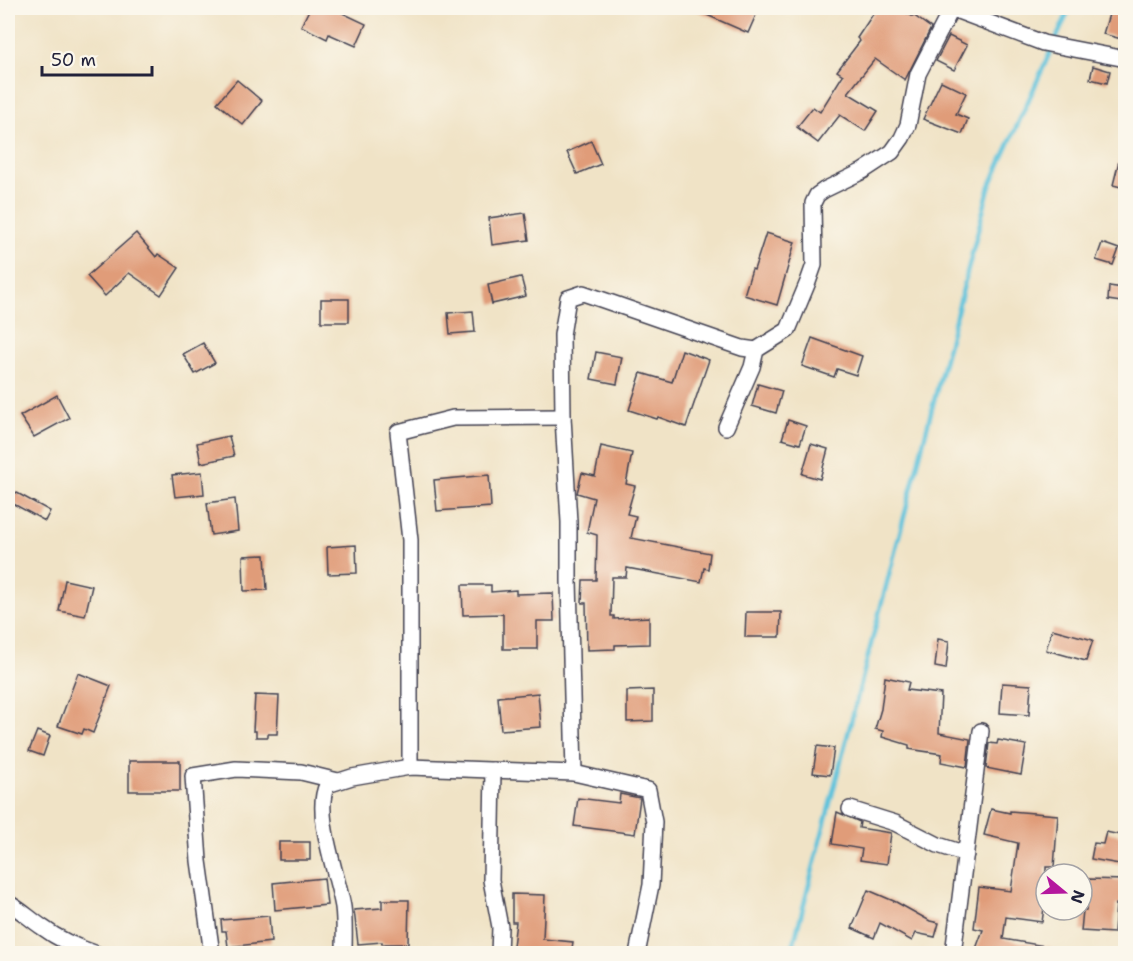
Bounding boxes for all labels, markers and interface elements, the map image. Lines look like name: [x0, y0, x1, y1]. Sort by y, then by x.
scale bar: [42, 39, 152, 77]
text: 50 m: [51, 48, 96, 72]
north arrow: [1034, 862, 1094, 922]
text: N: [1066, 887, 1090, 906]

